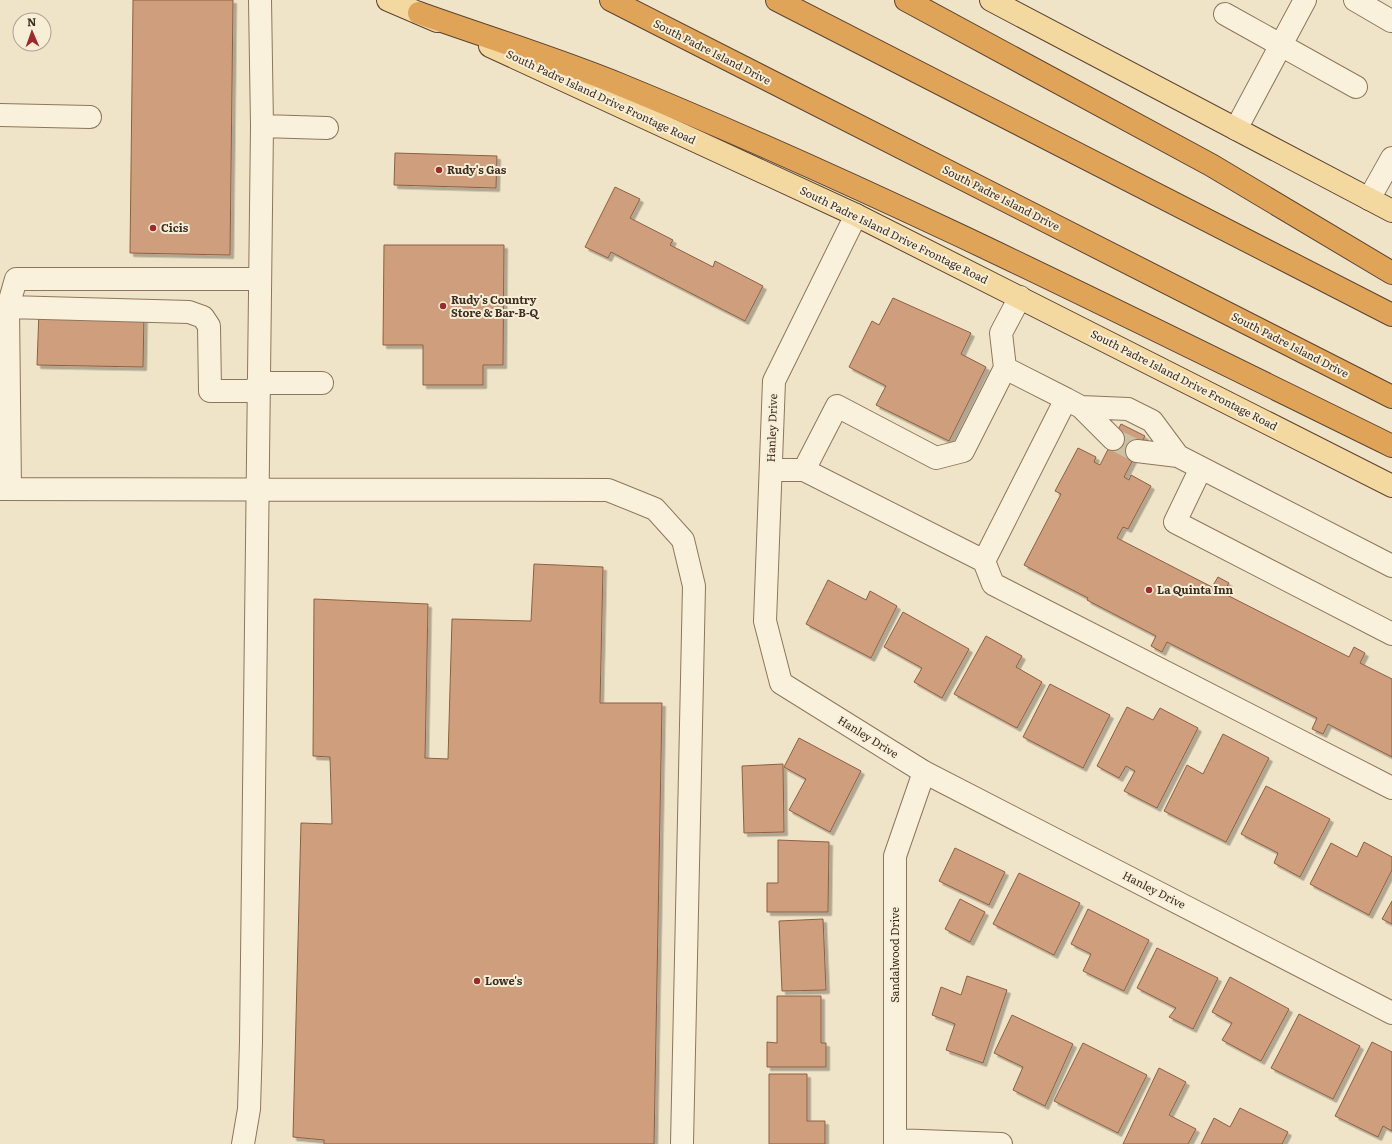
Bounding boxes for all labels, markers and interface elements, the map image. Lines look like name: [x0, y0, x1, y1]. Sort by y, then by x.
north arrow: [12, 12, 52, 52]
text: N: [27, 13, 37, 29]
street label: South Padre Island Drive: [651, 15, 774, 88]
street label: South Padre Island Drive Frontage Road: [504, 45, 699, 147]
place label: Rudy's Gas: [447, 161, 507, 177]
street label: South Padre Island Drive: [940, 161, 1063, 234]
marker: Rudy's Gas: [434, 165, 444, 175]
street label: South Padre Island Drive Frontage Road: [798, 181, 991, 287]
place label: Cicis: [161, 219, 189, 235]
marker: Cicis: [148, 223, 158, 233]
place label: Rudy's Country Store & Bar-B-Q: [451, 291, 540, 320]
marker: Rudy's Country Store & Bar-B-Q: [438, 301, 448, 311]
street label: South Padre Island Drive: [1229, 308, 1352, 381]
street label: South Padre Island Drive Frontage Road: [1088, 325, 1281, 433]
street label: Hanley Drive: [762, 393, 780, 463]
place label: La Quinta Inn: [1157, 581, 1234, 597]
marker: La Quinta Inn: [1144, 585, 1154, 595]
street label: Hanley Drive: [835, 711, 902, 761]
street label: Hanley Drive: [1120, 866, 1189, 912]
street label: Sandalwood Drive: [886, 907, 902, 1003]
place label: Lowe's: [485, 972, 523, 988]
marker: Lowe's: [472, 976, 482, 986]

